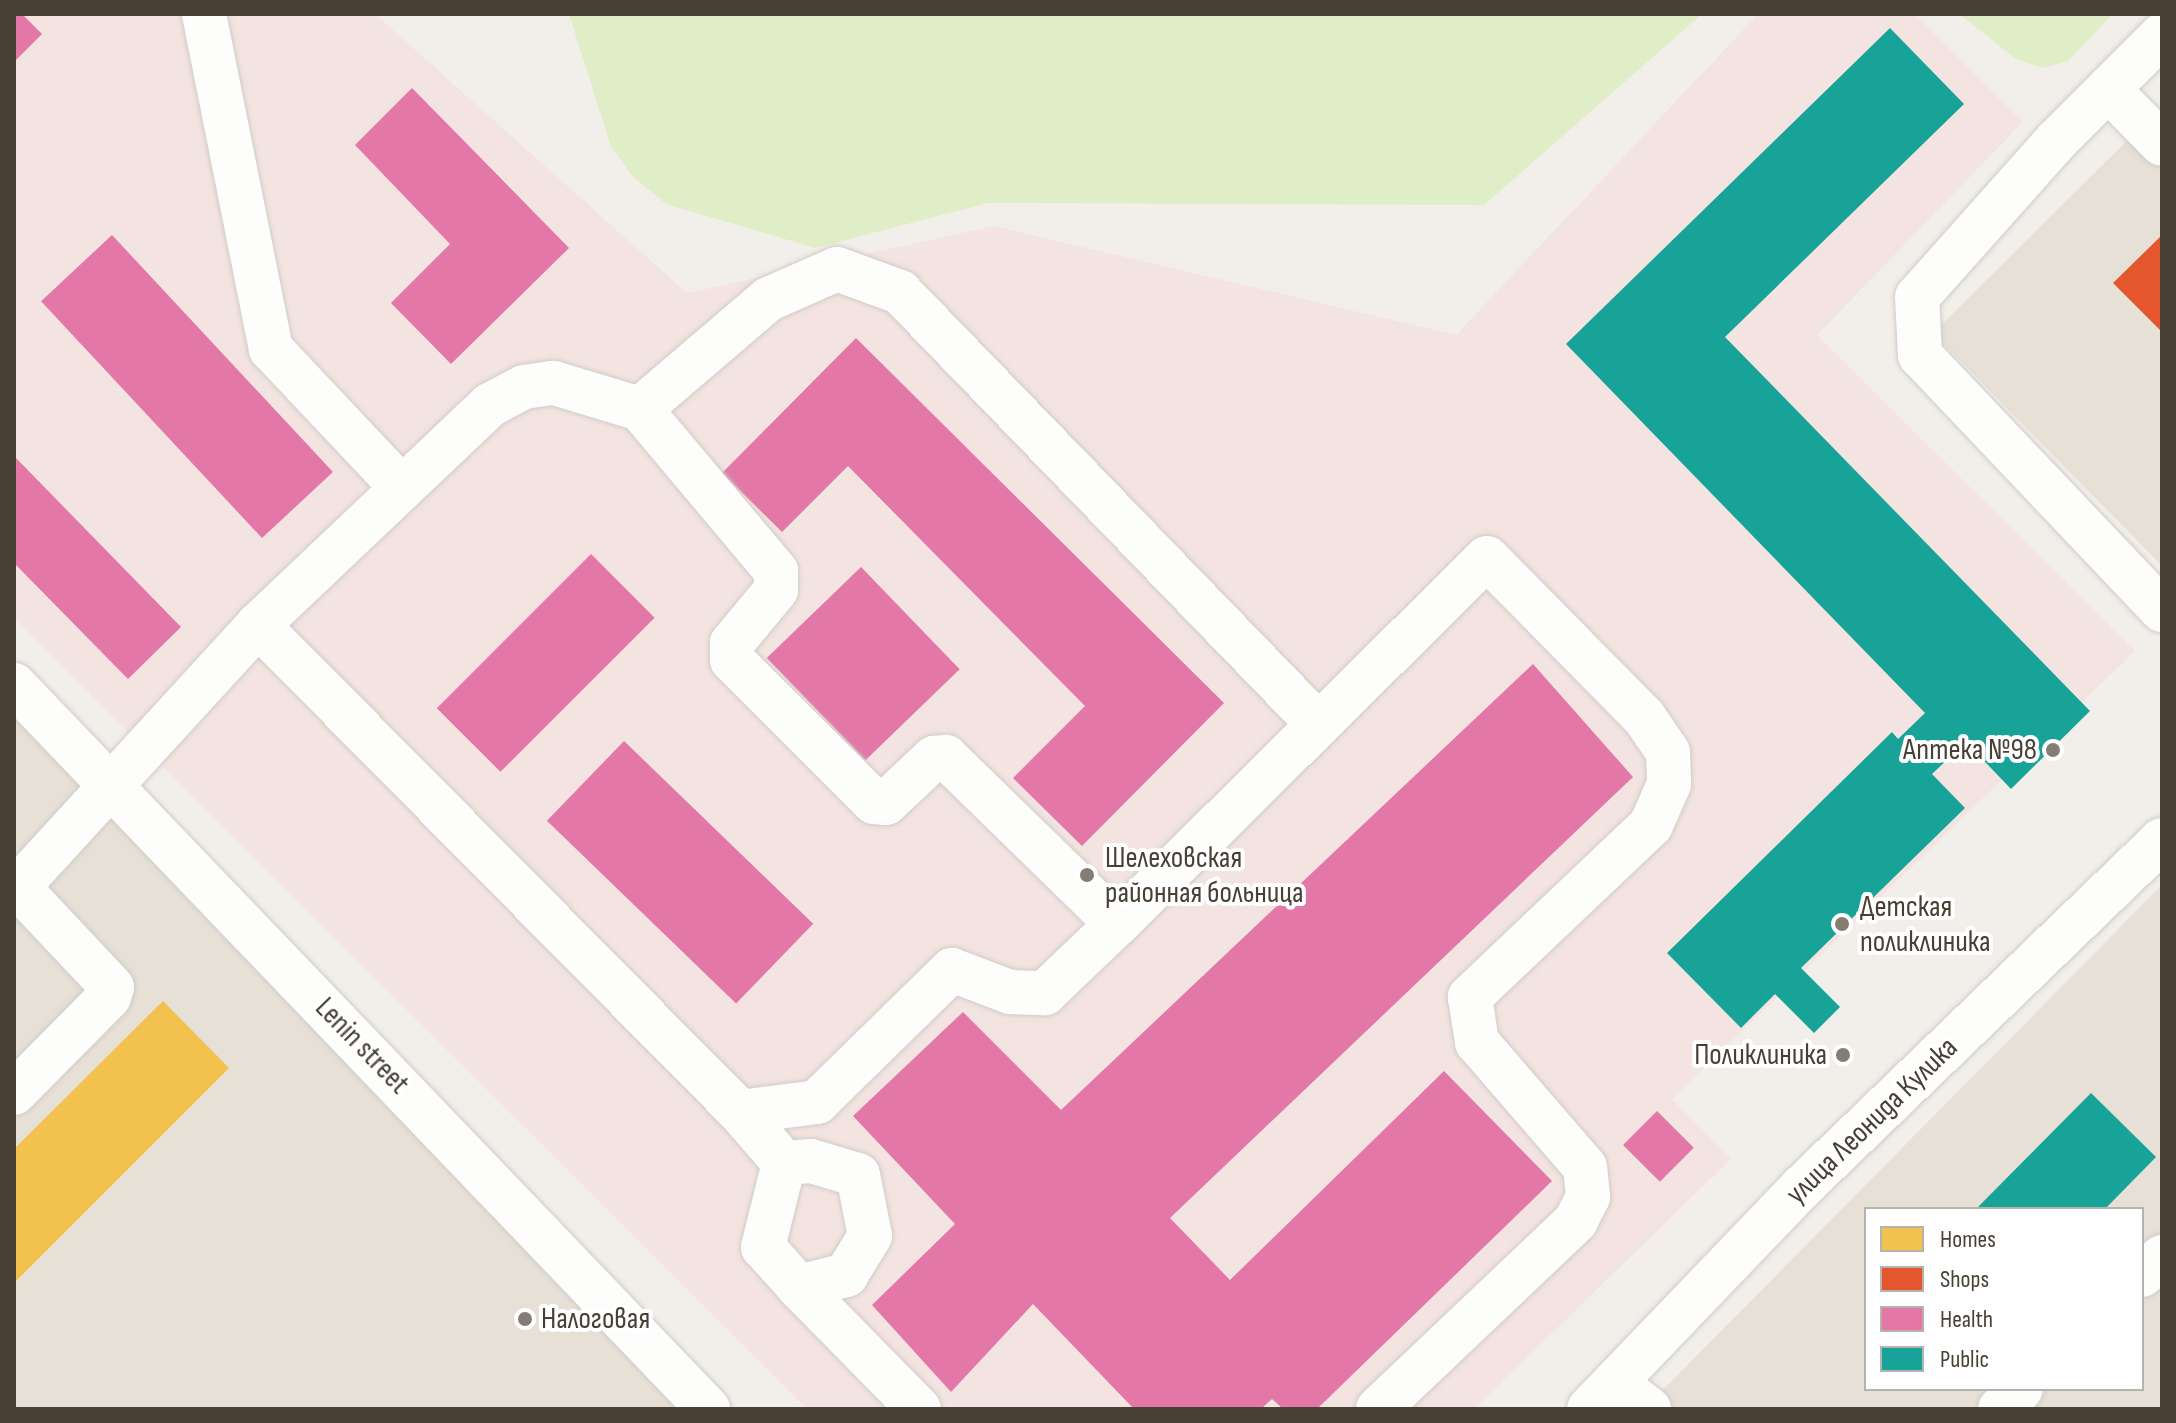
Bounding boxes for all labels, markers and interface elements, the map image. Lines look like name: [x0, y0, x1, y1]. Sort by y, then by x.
place label: Аптека №98: [1903, 732, 2037, 768]
marker: Аптека №98: [2044, 741, 2062, 759]
place label: Шелеховская районная больница: [1105, 840, 1303, 910]
marker: Шелеховская районная больница: [1076, 864, 1098, 886]
place label: Детская поликлиника: [1860, 889, 1990, 960]
marker: Детская поликлиника: [1831, 913, 1853, 935]
street label: Lenin street: [307, 990, 417, 1102]
street label: улица Леонида Кулика: [1779, 1030, 1965, 1212]
place label: Поликлиника: [1694, 1037, 1827, 1073]
marker: Поликлиника: [1834, 1046, 1852, 1064]
legend: [1864, 1207, 2144, 1391]
text: Homes: [1940, 1225, 1996, 1254]
text: Shops: [1940, 1265, 1989, 1294]
place label: Налоговая: [541, 1301, 650, 1337]
text: Health: [1940, 1305, 1993, 1334]
marker: Налоговая: [516, 1310, 534, 1328]
text: Public: [1940, 1345, 1989, 1374]

